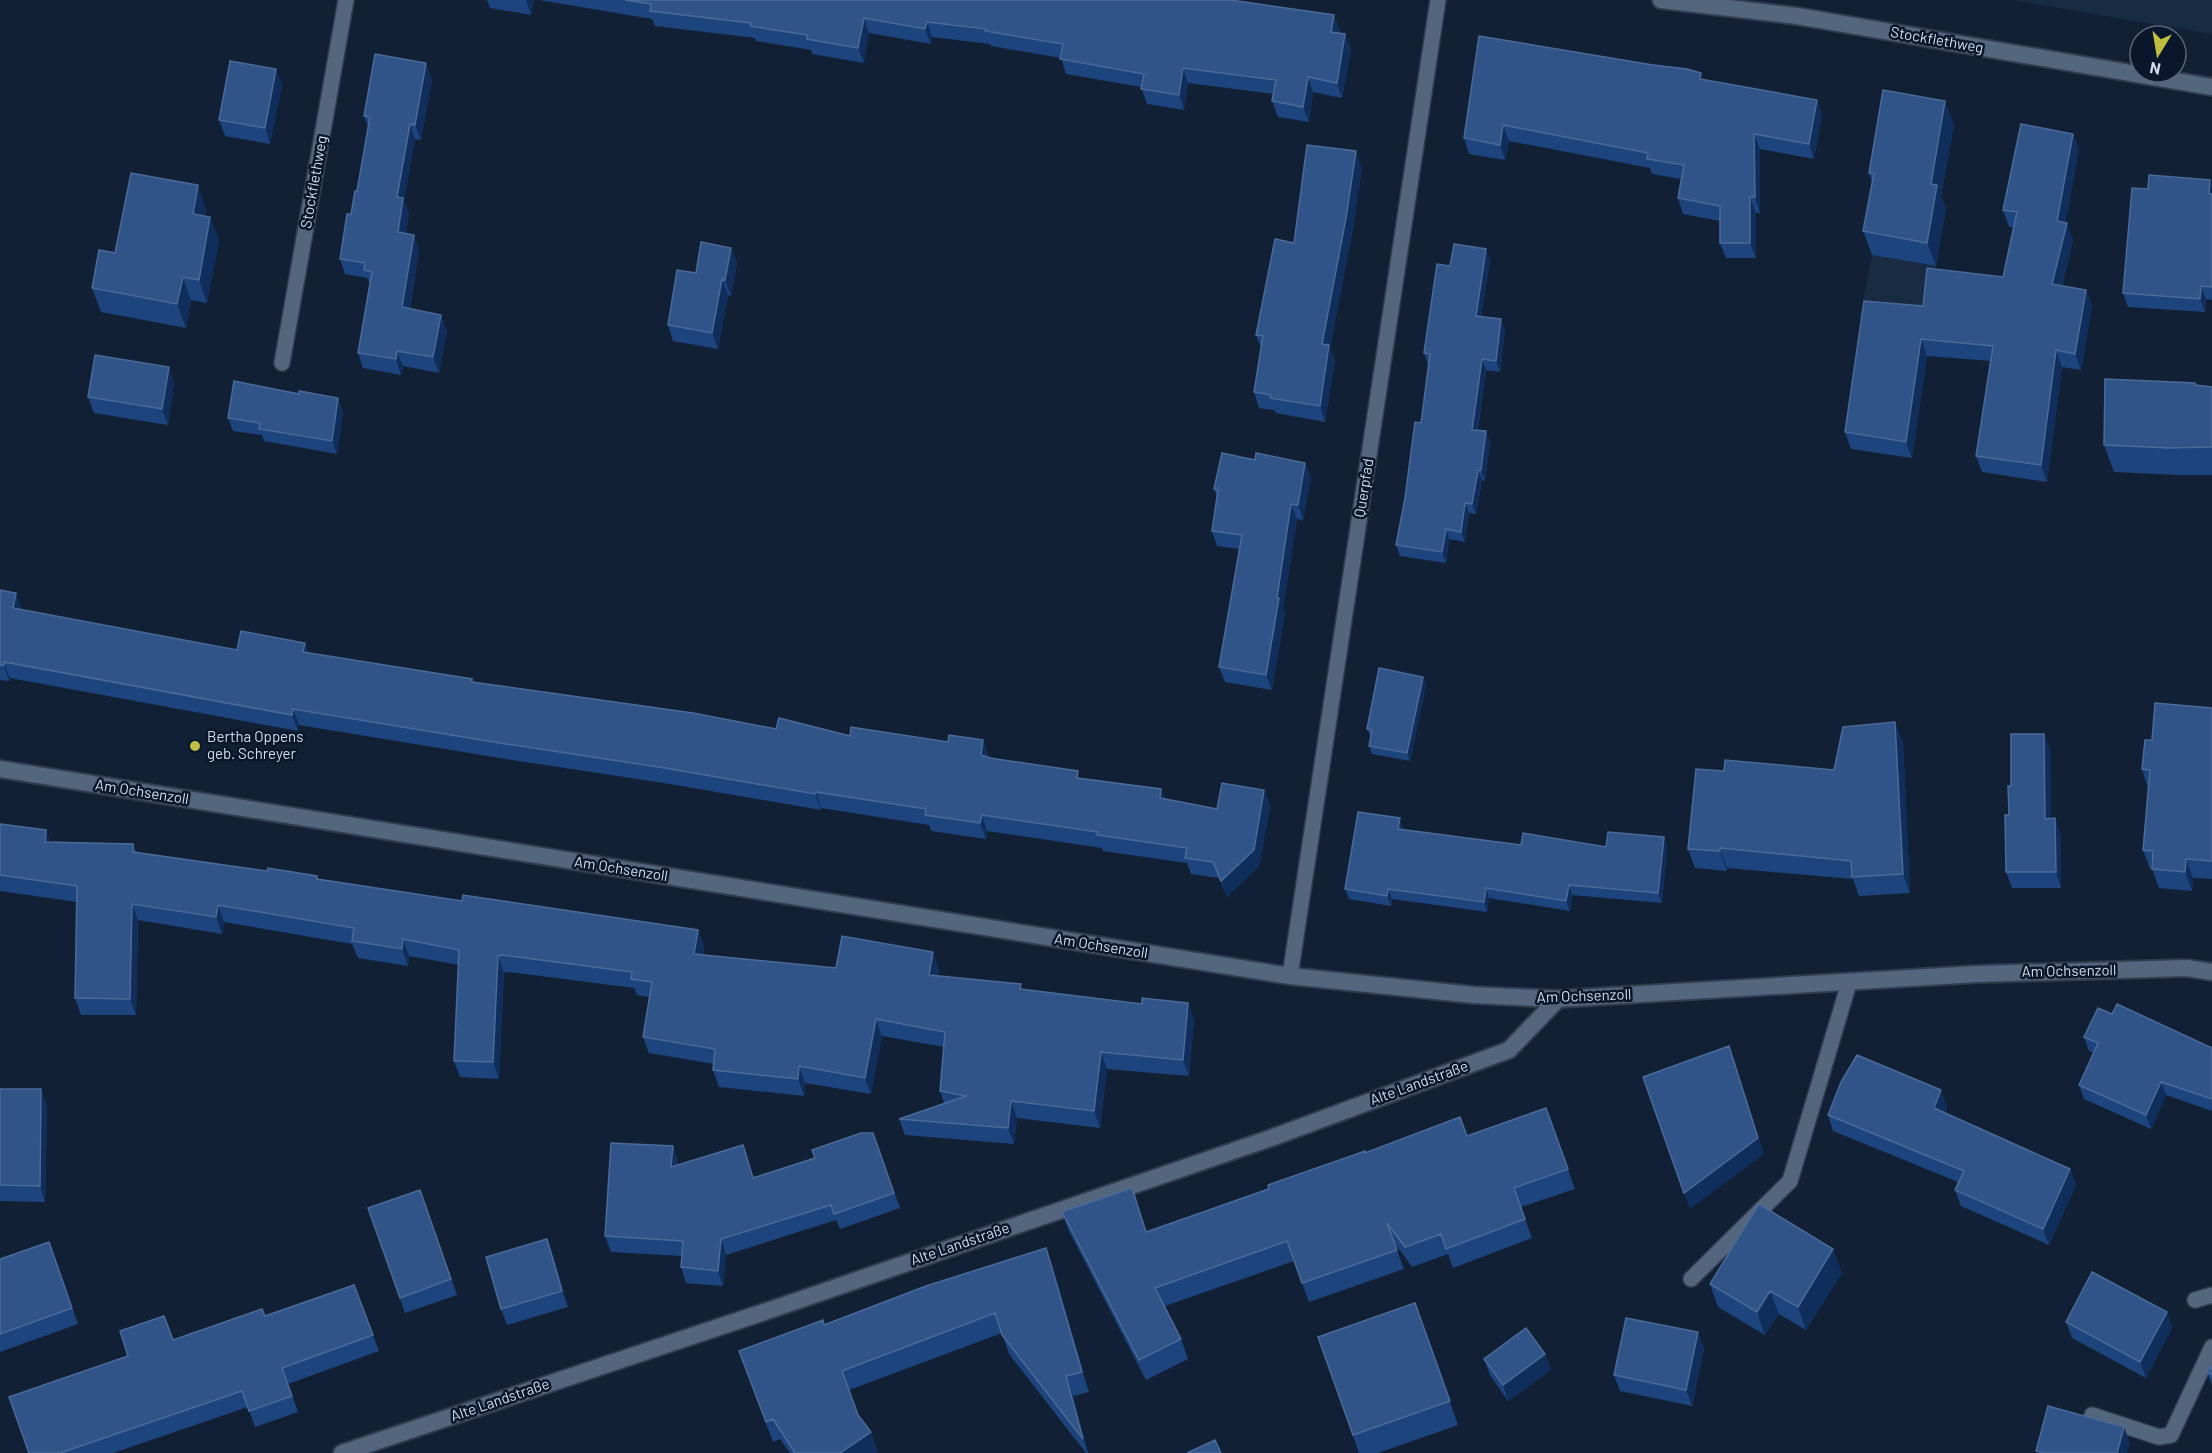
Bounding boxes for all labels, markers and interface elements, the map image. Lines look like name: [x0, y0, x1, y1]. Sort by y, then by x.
street label: Stockflethweg: [1889, 22, 1985, 56]
north arrow: [2128, 24, 2188, 84]
text: N: [2148, 59, 2162, 80]
street label: Stockflethweg: [296, 134, 330, 230]
street label: Querpfad: [1349, 457, 1377, 519]
place label: Bertha Oppens geb. Schreyer: [207, 727, 303, 762]
marker: Bertha Oppens geb. Schreyer: [188, 739, 202, 753]
street label: Am Ochsenzoll: [94, 775, 190, 807]
street label: Am Ochsenzoll: [573, 852, 669, 884]
street label: Am Ochsenzoll: [1053, 929, 1149, 961]
street label: Am Ochsenzoll: [2021, 960, 2117, 980]
street label: Am Ochsenzoll: [1536, 984, 1632, 1006]
street label: Alte Landstraße: [1367, 1056, 1470, 1108]
street label: Alte Landstraße: [908, 1218, 1011, 1268]
street label: Alte Landstraße: [448, 1374, 551, 1424]

